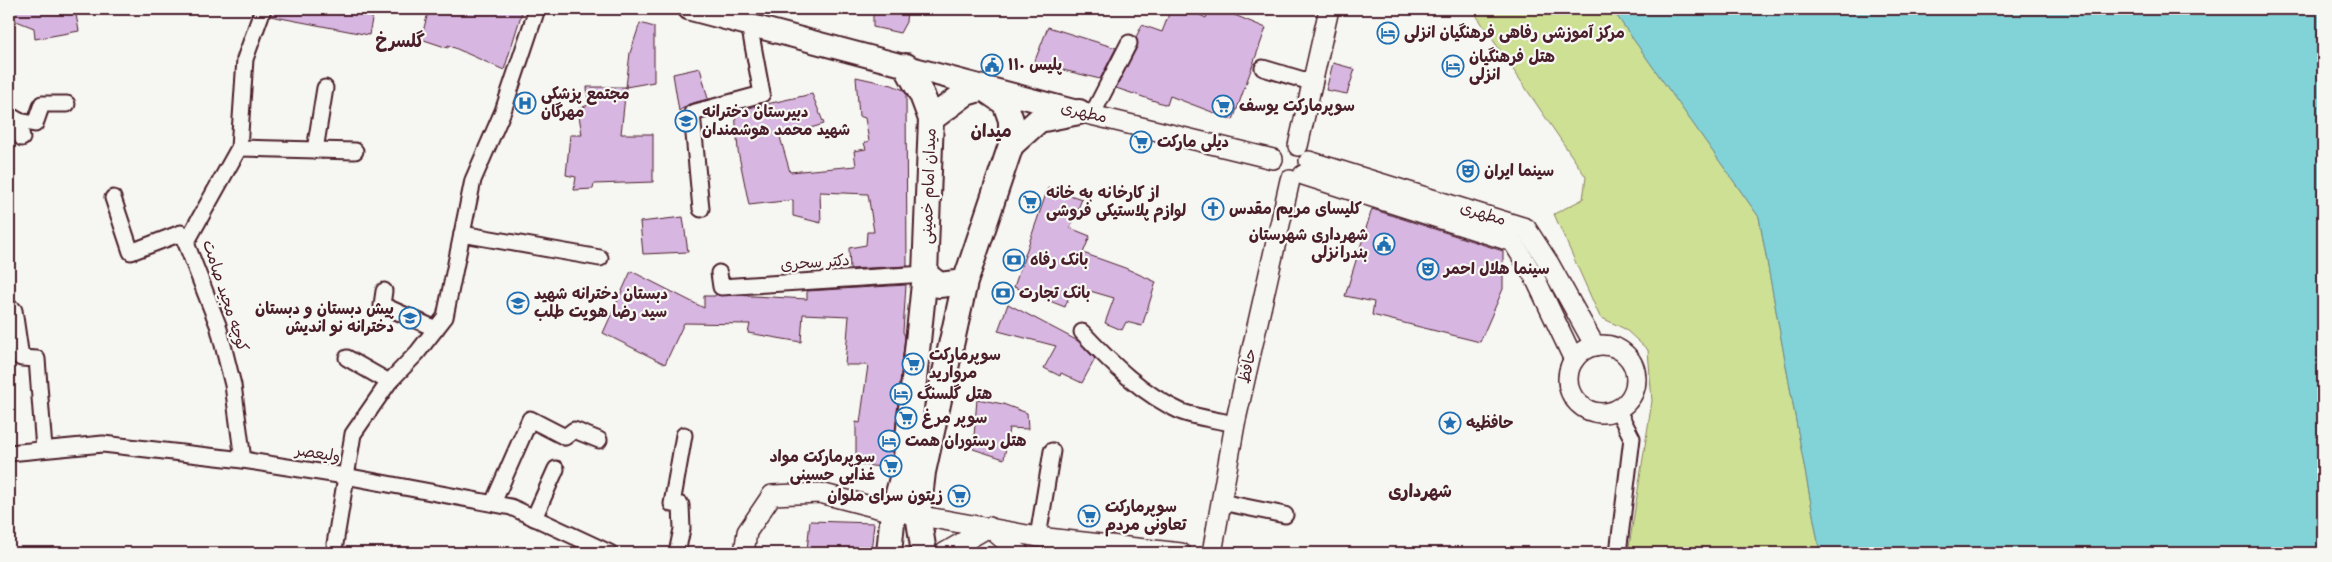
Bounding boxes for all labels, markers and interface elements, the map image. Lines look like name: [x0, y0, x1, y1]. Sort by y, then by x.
hotel icon: مرکز آموزشی رفاهی فرهنگیان انزلی: [1376, 21, 1400, 45]
place label: مرکز آموزشی رفاهی فرهنگیان انزلی: [1404, 23, 1625, 43]
district label: گلسرخ: [375, 30, 425, 52]
place label: هتل فرهنگیان انزلی: [1469, 47, 1555, 85]
public building icon: پلیس ۱۱۰: [980, 53, 1004, 77]
hotel icon: هتل فرهنگیان انزلی: [1441, 54, 1465, 78]
place label: پلیس ۱۱۰: [1008, 56, 1062, 75]
place label: مجتمع پزشکی مهرگان: [541, 85, 630, 122]
hospital icon: مجتمع پزشکی مهرگان: [513, 91, 537, 115]
supermarket icon: سوپرمارکت یوسف: [1211, 94, 1235, 118]
place label: سوپرمارکت یوسف: [1239, 97, 1355, 116]
street label: مطهری: [1059, 98, 1109, 128]
place label: دبیرستان دخترانه شهید محمد هوشمندان: [702, 103, 850, 140]
school or university icon: دبیرستان دخترانه شهید محمد هوشمندان: [674, 109, 698, 133]
district label: میدان: [970, 121, 1012, 142]
street label: میدان امام خمینی: [917, 128, 943, 244]
supermarket icon: دیلی مارکت: [1129, 130, 1153, 154]
place label: دیلی مارکت: [1157, 133, 1229, 152]
theatre icon: سینما ایران: [1456, 159, 1480, 183]
place label: سینما ایران: [1484, 162, 1554, 181]
place label: از کارخانه به خانه لوازم پلاستیکی فروشی: [1046, 184, 1186, 223]
supermarket icon: از کارخانه به خانه لوازم پلاستیکی فروشی: [1018, 190, 1042, 214]
church icon: کلیسای مریم مقدس: [1201, 197, 1225, 221]
street label: مطهری: [1458, 198, 1508, 230]
place label: کلیسای مریم مقدس: [1229, 200, 1362, 221]
place label: شهرداری شهرستان بندرانزلی: [1249, 226, 1368, 263]
public building icon: شهرداری شهرستان بندرانزلی: [1372, 232, 1396, 256]
street label: کوچه مجید صامت: [198, 238, 252, 354]
bank icon: بانک رفاه: [1002, 248, 1026, 272]
street label: دکتر سحری: [780, 251, 850, 275]
place label: بانک رفاه: [1030, 251, 1088, 270]
theatre icon: سینما هلال احمر: [1416, 257, 1440, 281]
place label: سینما هلال احمر: [1442, 260, 1550, 279]
bank icon: بانک تجارت: [991, 281, 1015, 305]
place label: بانک تجارت: [1019, 284, 1090, 303]
place label: دبستان دخترانه شهید سید رضا هویت طلب: [534, 285, 668, 322]
school or university icon: دبستان دخترانه شهید سید رضا هویت طلب: [506, 291, 530, 315]
place label: پیش دبستان و دبستان دخترانه نو اندیش: [255, 300, 394, 337]
school or university icon: پیش دبستان و دبستان دخترانه نو اندیش: [398, 306, 422, 330]
place label: سوپرمارکت مروارید: [929, 346, 1001, 383]
street label: حافظ: [1235, 347, 1261, 385]
supermarket icon: سوپرمارکت مروارید: [901, 352, 925, 376]
hotel icon: هتل گلسنگ: [889, 382, 913, 406]
place label: هتل گلسنگ: [917, 384, 992, 404]
supermarket icon: سوپر مرغ: [894, 406, 918, 430]
place label: سوپر مرغ: [922, 408, 987, 429]
place icon: حافظیه: [1438, 411, 1462, 435]
place label: حافظیه: [1466, 414, 1514, 433]
hotel icon: هتل رستوران همت: [877, 429, 901, 453]
place label: هتل رستوران همت: [905, 432, 1027, 452]
street label: ولیعصر: [292, 441, 342, 467]
place label: سوپرمارکت مواد غذایی حسینی: [769, 448, 875, 485]
supermarket icon: سوپرمارکت مواد غذایی حسینی: [879, 454, 903, 478]
district label: شهرداری: [1388, 481, 1452, 502]
supermarket icon: زيتون سرای ملوان: [947, 484, 971, 508]
place label: زيتون سرای ملوان: [827, 487, 943, 506]
place label: سوپرمارکت تعاونی مردم: [1105, 498, 1188, 537]
supermarket icon: سوپرمارکت تعاونی مردم: [1077, 504, 1101, 528]

